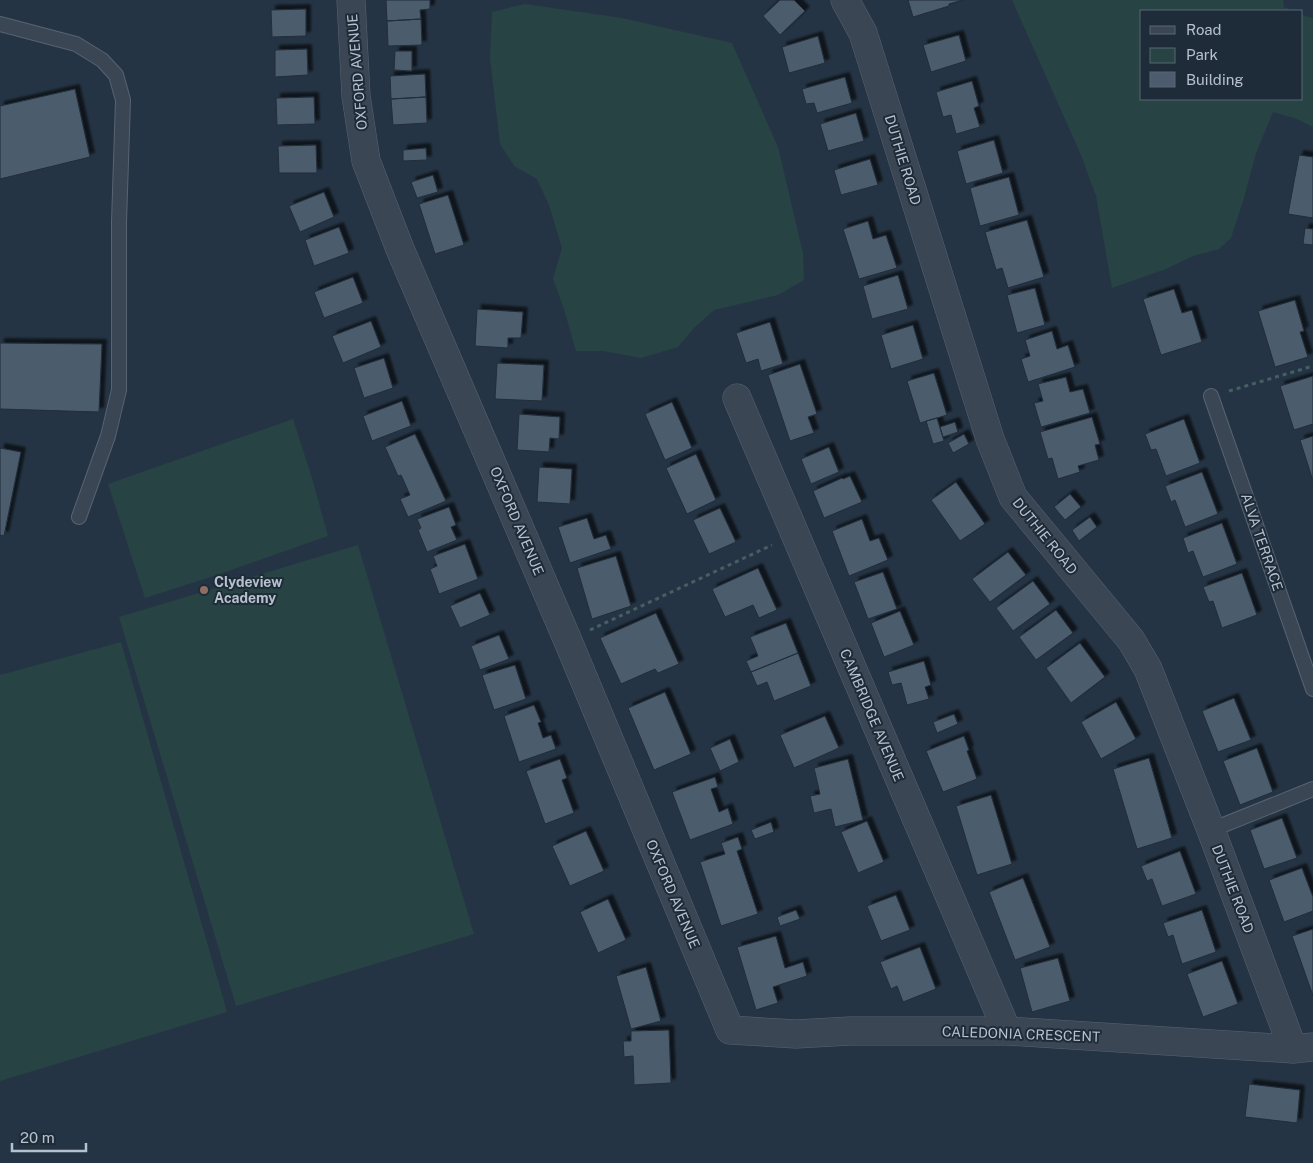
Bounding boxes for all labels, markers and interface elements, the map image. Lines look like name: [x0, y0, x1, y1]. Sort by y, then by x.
legend: [1140, 10, 1303, 100]
street label: OXFORD AVENUE: [344, 13, 370, 131]
text: Road: [1186, 21, 1222, 38]
text: Park: [1186, 46, 1218, 63]
text: Building: [1186, 71, 1244, 88]
street label: DUTHIE ROAD: [882, 113, 924, 207]
street label: OXFORD AVENUE: [487, 464, 547, 578]
street label: ALVA TERRACE: [1238, 491, 1286, 593]
street label: DUTHIE ROAD: [1009, 495, 1081, 577]
place label: Clydeview Academy: [214, 574, 282, 606]
marker: Clydeview Academy: [198, 584, 210, 596]
street label: CAMBRIDGE AVENUE: [837, 646, 907, 784]
street label: OXFORD AVENUE: [643, 837, 703, 951]
street label: DUTHIE ROAD: [1209, 843, 1257, 935]
street label: CALEDONIA CRESCENT: [942, 1023, 1100, 1045]
scale bar: [12, 1120, 86, 1152]
text: 20 m: [20, 1129, 55, 1146]

